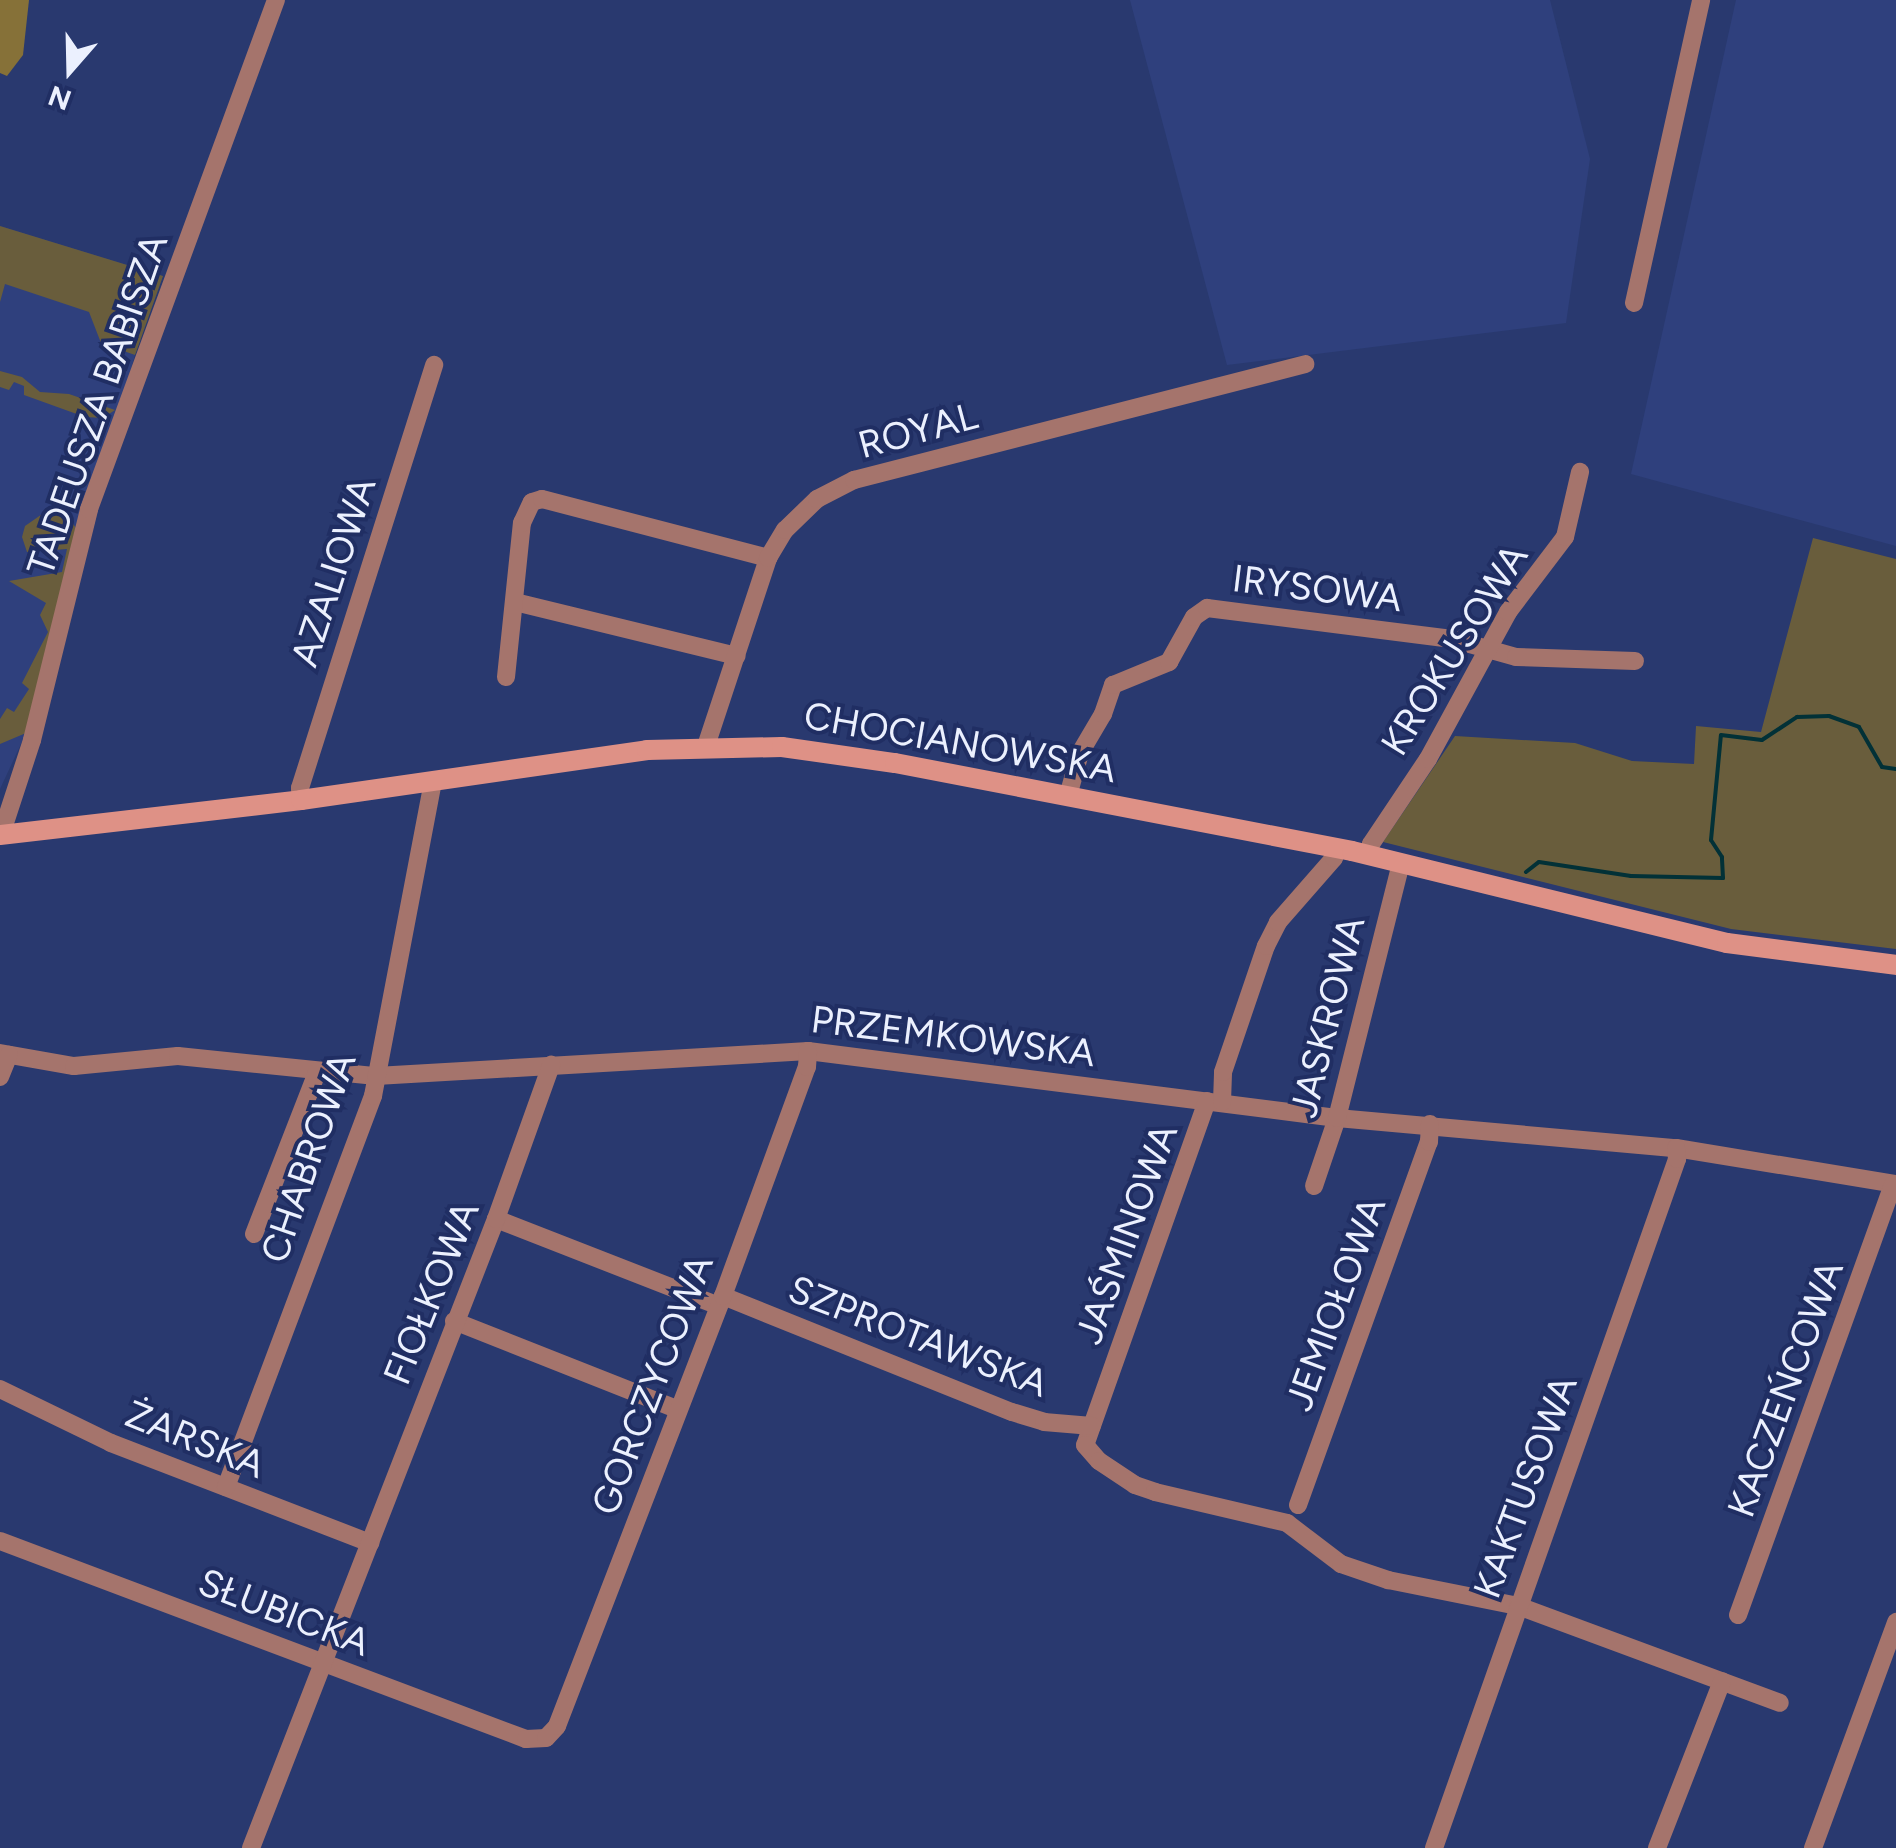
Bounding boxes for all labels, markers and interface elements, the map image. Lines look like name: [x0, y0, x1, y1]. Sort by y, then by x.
north arrow: [20, 20, 120, 120]
text: N: [44, 79, 76, 118]
street label: TADEUSZA BABISZA: [18, 228, 178, 582]
street label: ROYAL: [854, 393, 982, 469]
street label: AZALIOWA: [282, 472, 386, 672]
street label: KROKUSOWA: [1372, 536, 1538, 764]
street label: IRYSOWA: [1230, 556, 1404, 622]
street label: CHOCIANOWSKA: [800, 693, 1120, 793]
street label: JASKROWA: [1281, 912, 1375, 1122]
street label: PRZEMKOWSKA: [808, 997, 1098, 1077]
street label: CHABROWA: [252, 1047, 366, 1269]
street label: JAŚMINOWA: [1066, 1118, 1188, 1350]
street label: JEMIOŁOWA: [1276, 1191, 1396, 1417]
street label: FIOŁKOWA: [375, 1195, 489, 1391]
street label: GORCZYCOWA: [583, 1249, 723, 1521]
street label: KACZEŃCOWA: [1719, 1255, 1853, 1523]
street label: SZPROTAWSKA: [782, 1267, 1054, 1407]
street label: KAKTUSOWA: [1465, 1370, 1587, 1604]
street label: ŻARSKA: [119, 1391, 271, 1489]
street label: SŁUBICKA: [192, 1560, 376, 1666]

